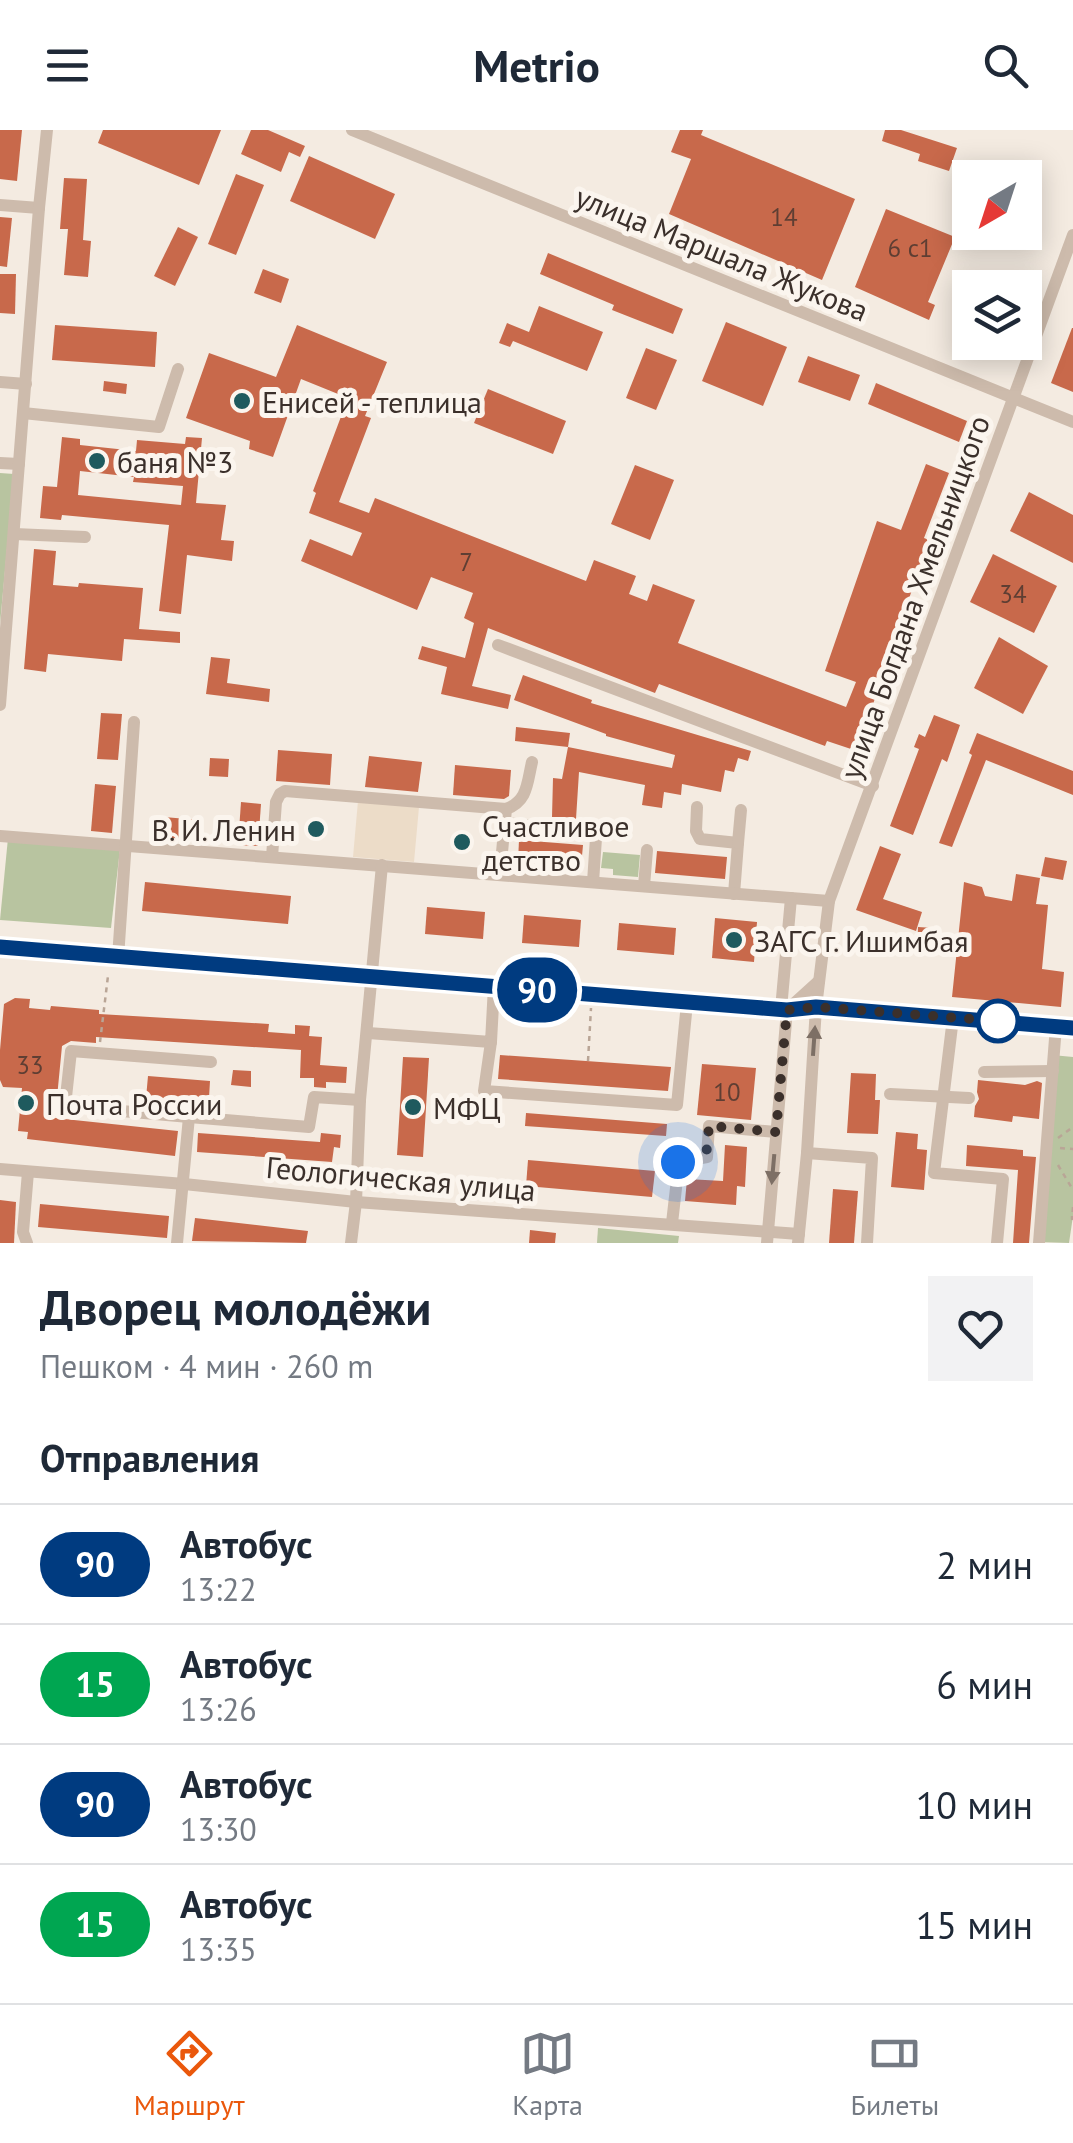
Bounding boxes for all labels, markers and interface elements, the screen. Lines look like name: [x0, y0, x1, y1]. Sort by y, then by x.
text: Metrio: [473, 36, 600, 94]
icon: menu: [40, 38, 95, 93]
icon: search: [978, 38, 1033, 93]
north arrow: [952, 160, 1042, 250]
map controls: [952, 160, 1042, 360]
street label: улица Маршала Жукова: [570, 176, 874, 330]
house number: 14: [770, 201, 798, 233]
house number: 6 с1: [887, 232, 933, 264]
button: layers: [952, 270, 1042, 360]
place label: Енисей - теплица: [262, 382, 482, 421]
marker: Енисей - теплица: [231, 390, 253, 412]
street label: улица Богдана Хмельницкого: [830, 410, 998, 784]
place label: баня №3: [117, 442, 233, 481]
marker: баня №3: [86, 450, 108, 472]
house number: 7: [459, 546, 473, 578]
house number: 34: [999, 578, 1027, 610]
place label: Счастливое детство: [482, 806, 630, 879]
place label: В. И. Ленин: [151, 810, 296, 849]
marker: В. И. Ленин: [305, 818, 327, 840]
marker: Счастливое детство: [451, 831, 473, 853]
place label: ЗАГС г. Ишимбая: [754, 921, 969, 960]
marker: ЗАГС г. Ишимбая: [723, 929, 745, 951]
line badge: 90: [492, 958, 582, 1022]
text: 90: [517, 967, 557, 1013]
unlabelled marker: [977, 1000, 1019, 1042]
one-way arrow: [806, 1025, 822, 1057]
house number: 33: [16, 1049, 44, 1081]
house number: 10: [713, 1076, 741, 1108]
place label: Почта России: [46, 1084, 222, 1123]
place label: МФЦ: [433, 1088, 501, 1127]
marker: Почта России: [15, 1092, 37, 1114]
marker: МФЦ: [402, 1096, 424, 1118]
your location: [653, 1137, 703, 1187]
street label: Геологическая улица: [265, 1147, 537, 1209]
one-way arrow: [765, 1153, 781, 1185]
text: Дворец молодёжи: [40, 1276, 432, 1338]
button: heart: [928, 1276, 1033, 1381]
text: Пешком · 4 мин · 260 m: [40, 1345, 373, 1387]
text: Отправления: [40, 1433, 260, 1482]
text: Автобус: [180, 1519, 313, 1568]
text: 2 мин: [936, 1540, 1033, 1589]
text: 90: [75, 1541, 115, 1587]
text: 13:22: [180, 1568, 257, 1610]
text: Автобус: [180, 1639, 313, 1688]
text: 6 мин: [936, 1660, 1033, 1709]
text: 15: [75, 1661, 115, 1707]
text: 13:26: [180, 1688, 257, 1730]
text: Автобус: [180, 1759, 313, 1808]
text: 10 мин: [916, 1780, 1033, 1829]
text: 90: [75, 1781, 115, 1827]
text: 13:30: [180, 1808, 257, 1850]
text: Автобус: [180, 1879, 313, 1928]
text: 15 мин: [916, 1900, 1033, 1949]
text: 15: [75, 1901, 115, 1947]
text: 13:35: [180, 1928, 257, 1970]
tab: Маршрут: [134, 2026, 245, 2123]
tab: Карта: [512, 2026, 583, 2123]
tab: Билеты: [851, 2026, 939, 2123]

